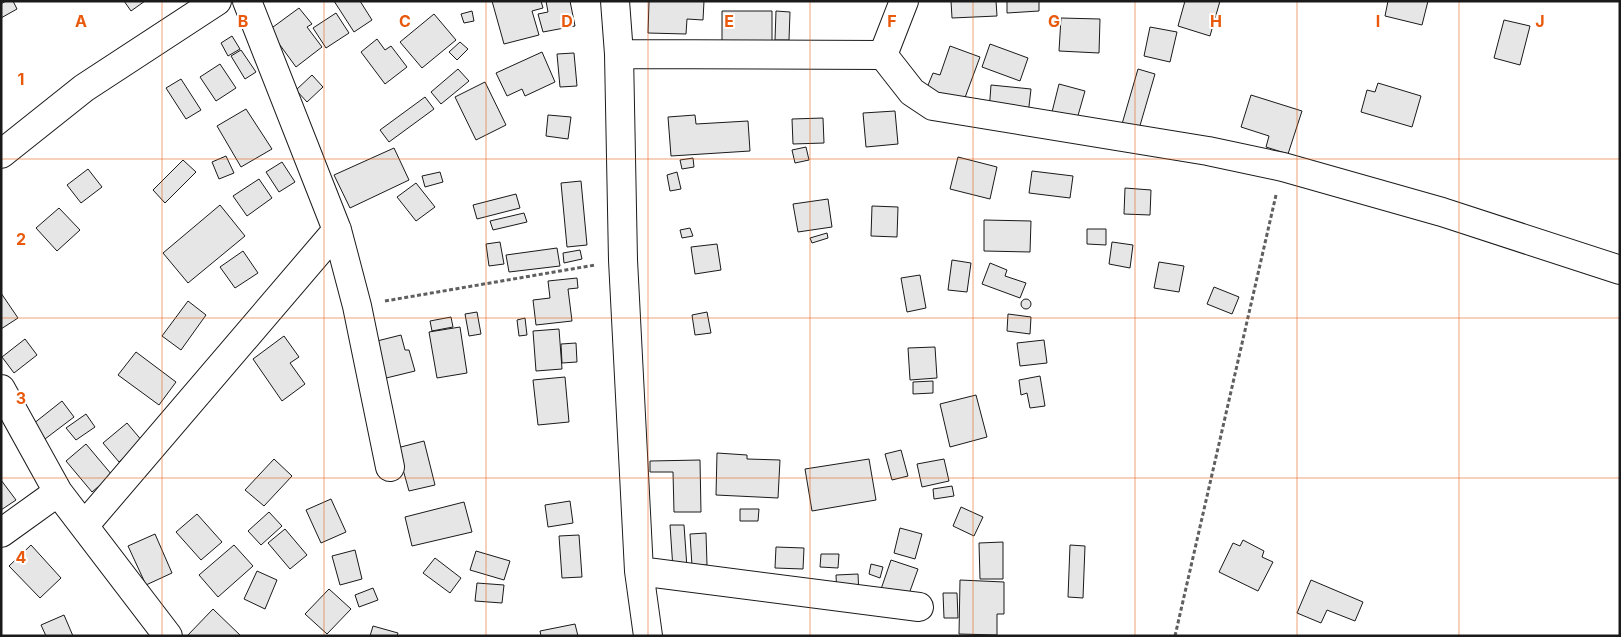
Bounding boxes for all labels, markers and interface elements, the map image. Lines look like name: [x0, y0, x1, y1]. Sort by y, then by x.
text: A: [75, 11, 87, 31]
text: B: [238, 11, 248, 31]
text: C: [399, 11, 411, 31]
text: D: [561, 11, 573, 31]
text: E: [724, 11, 734, 31]
text: F: [887, 11, 897, 31]
text: G: [1048, 11, 1060, 31]
text: H: [1210, 11, 1222, 31]
text: I: [1376, 11, 1380, 31]
text: J: [1535, 11, 1545, 31]
text: 1: [18, 69, 24, 89]
text: 2: [16, 229, 26, 249]
text: 3: [16, 388, 26, 408]
text: 4: [16, 547, 27, 567]

